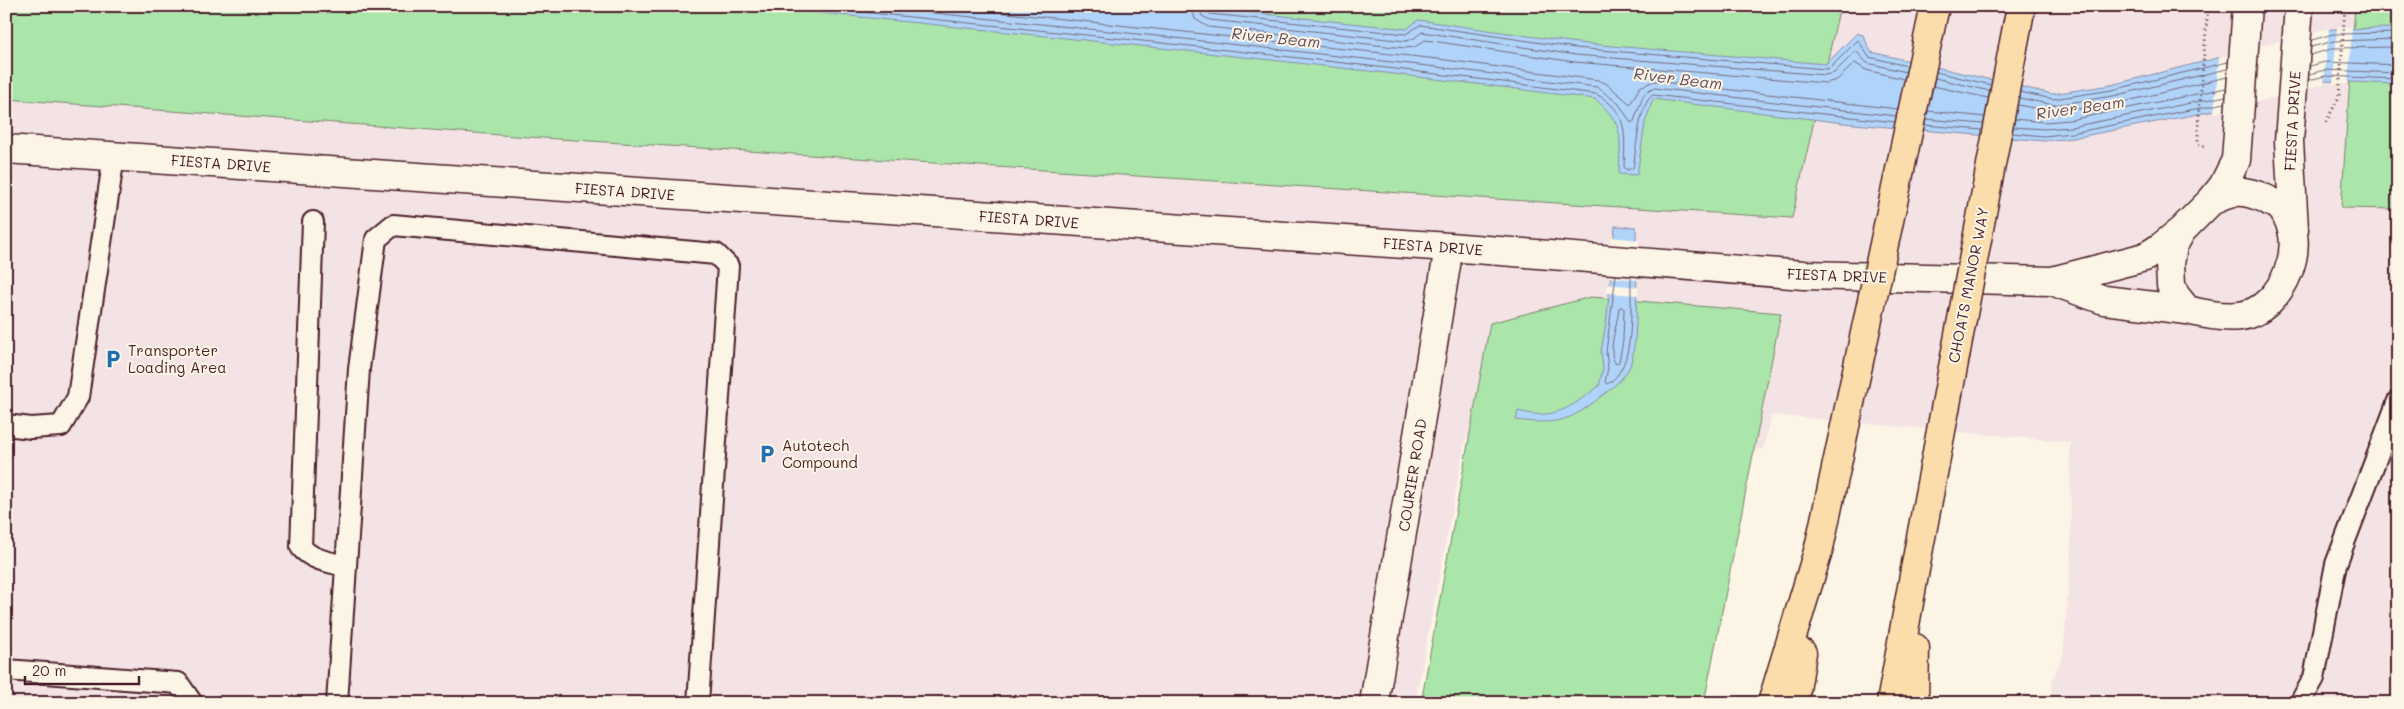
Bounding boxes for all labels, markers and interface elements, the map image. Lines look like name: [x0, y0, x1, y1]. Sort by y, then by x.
water label: River Beam: [1231, 22, 1321, 52]
water label: River Beam: [1632, 62, 1724, 94]
street label: FIESTA DRIVE: [2279, 70, 2305, 172]
water label: River Beam: [2034, 90, 2126, 124]
street label: FIESTA DRIVE: [170, 150, 272, 177]
street label: FIESTA DRIVE: [574, 178, 676, 205]
street label: CHOATS MANOR WAY: [1943, 205, 1993, 365]
street label: FIESTA DRIVE: [978, 206, 1080, 233]
street label: FIESTA DRIVE: [1382, 233, 1484, 260]
street label: FIESTA DRIVE: [1787, 263, 1888, 287]
place label: Transporter Loading Area: [128, 340, 227, 377]
parking icon: Transporter Loading Area: [102, 348, 124, 370]
street label: COURIER ROAD: [1393, 417, 1431, 533]
place label: Autotech Compound: [782, 435, 858, 472]
parking icon: Autotech Compound: [756, 443, 778, 465]
scale bar: [25, 654, 139, 686]
text: 20 m: [32, 660, 66, 680]

